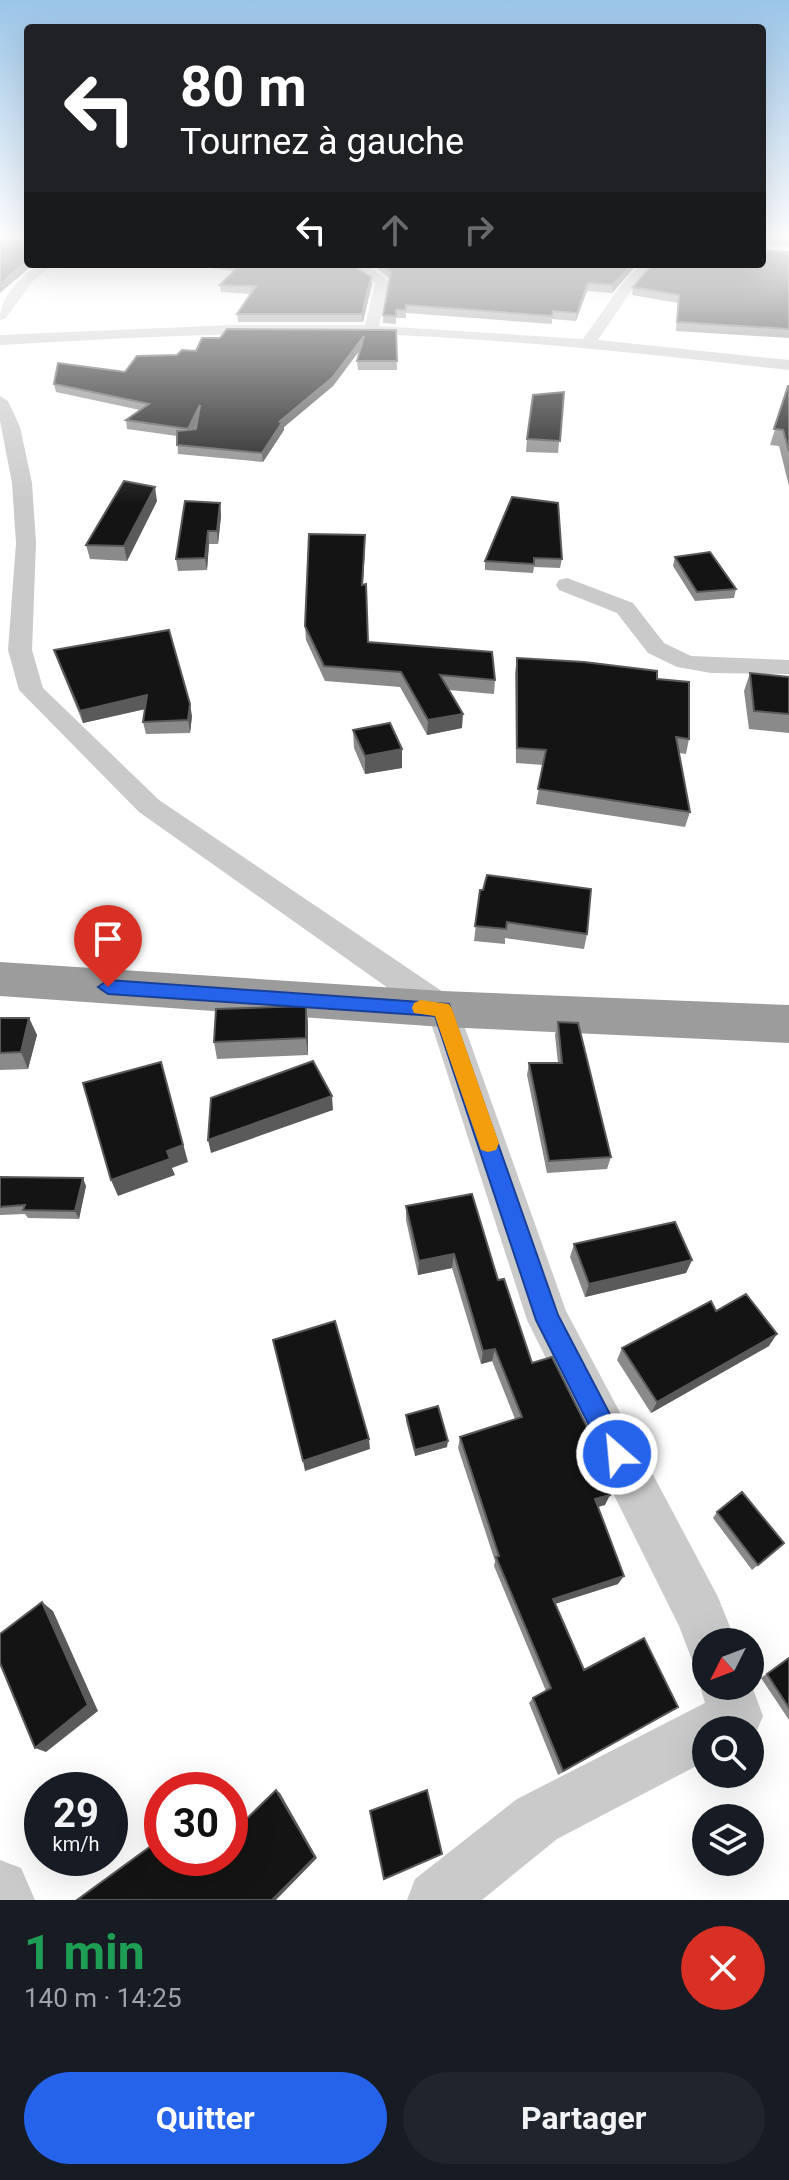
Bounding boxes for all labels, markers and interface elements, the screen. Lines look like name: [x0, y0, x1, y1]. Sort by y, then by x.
text: 80 m: [180, 54, 307, 120]
icon: left: [48, 56, 152, 160]
text: Tournez à gauche: [180, 121, 464, 163]
icon: left: [289, 208, 333, 252]
icon: ahead: [373, 208, 417, 252]
icon: right: [457, 208, 501, 252]
pin: [74, 905, 142, 987]
icon: arrive: [86, 917, 130, 961]
position arrow: [575, 1412, 659, 1496]
north arrow: [692, 1628, 764, 1700]
map controls: [692, 1628, 764, 1876]
button: search: [692, 1716, 764, 1788]
speed limit sign: 30: [144, 1772, 248, 1876]
text: 29: [53, 1790, 99, 1837]
button: layers: [692, 1804, 764, 1876]
text: km/h: [53, 1832, 99, 1856]
text: 1 min: [24, 1924, 145, 1981]
button: close: [681, 1926, 765, 2010]
text: 140 m · 14:25: [24, 1983, 182, 2013]
button: Quitter: [24, 2072, 387, 2164]
button: Partager: [403, 2072, 765, 2164]

